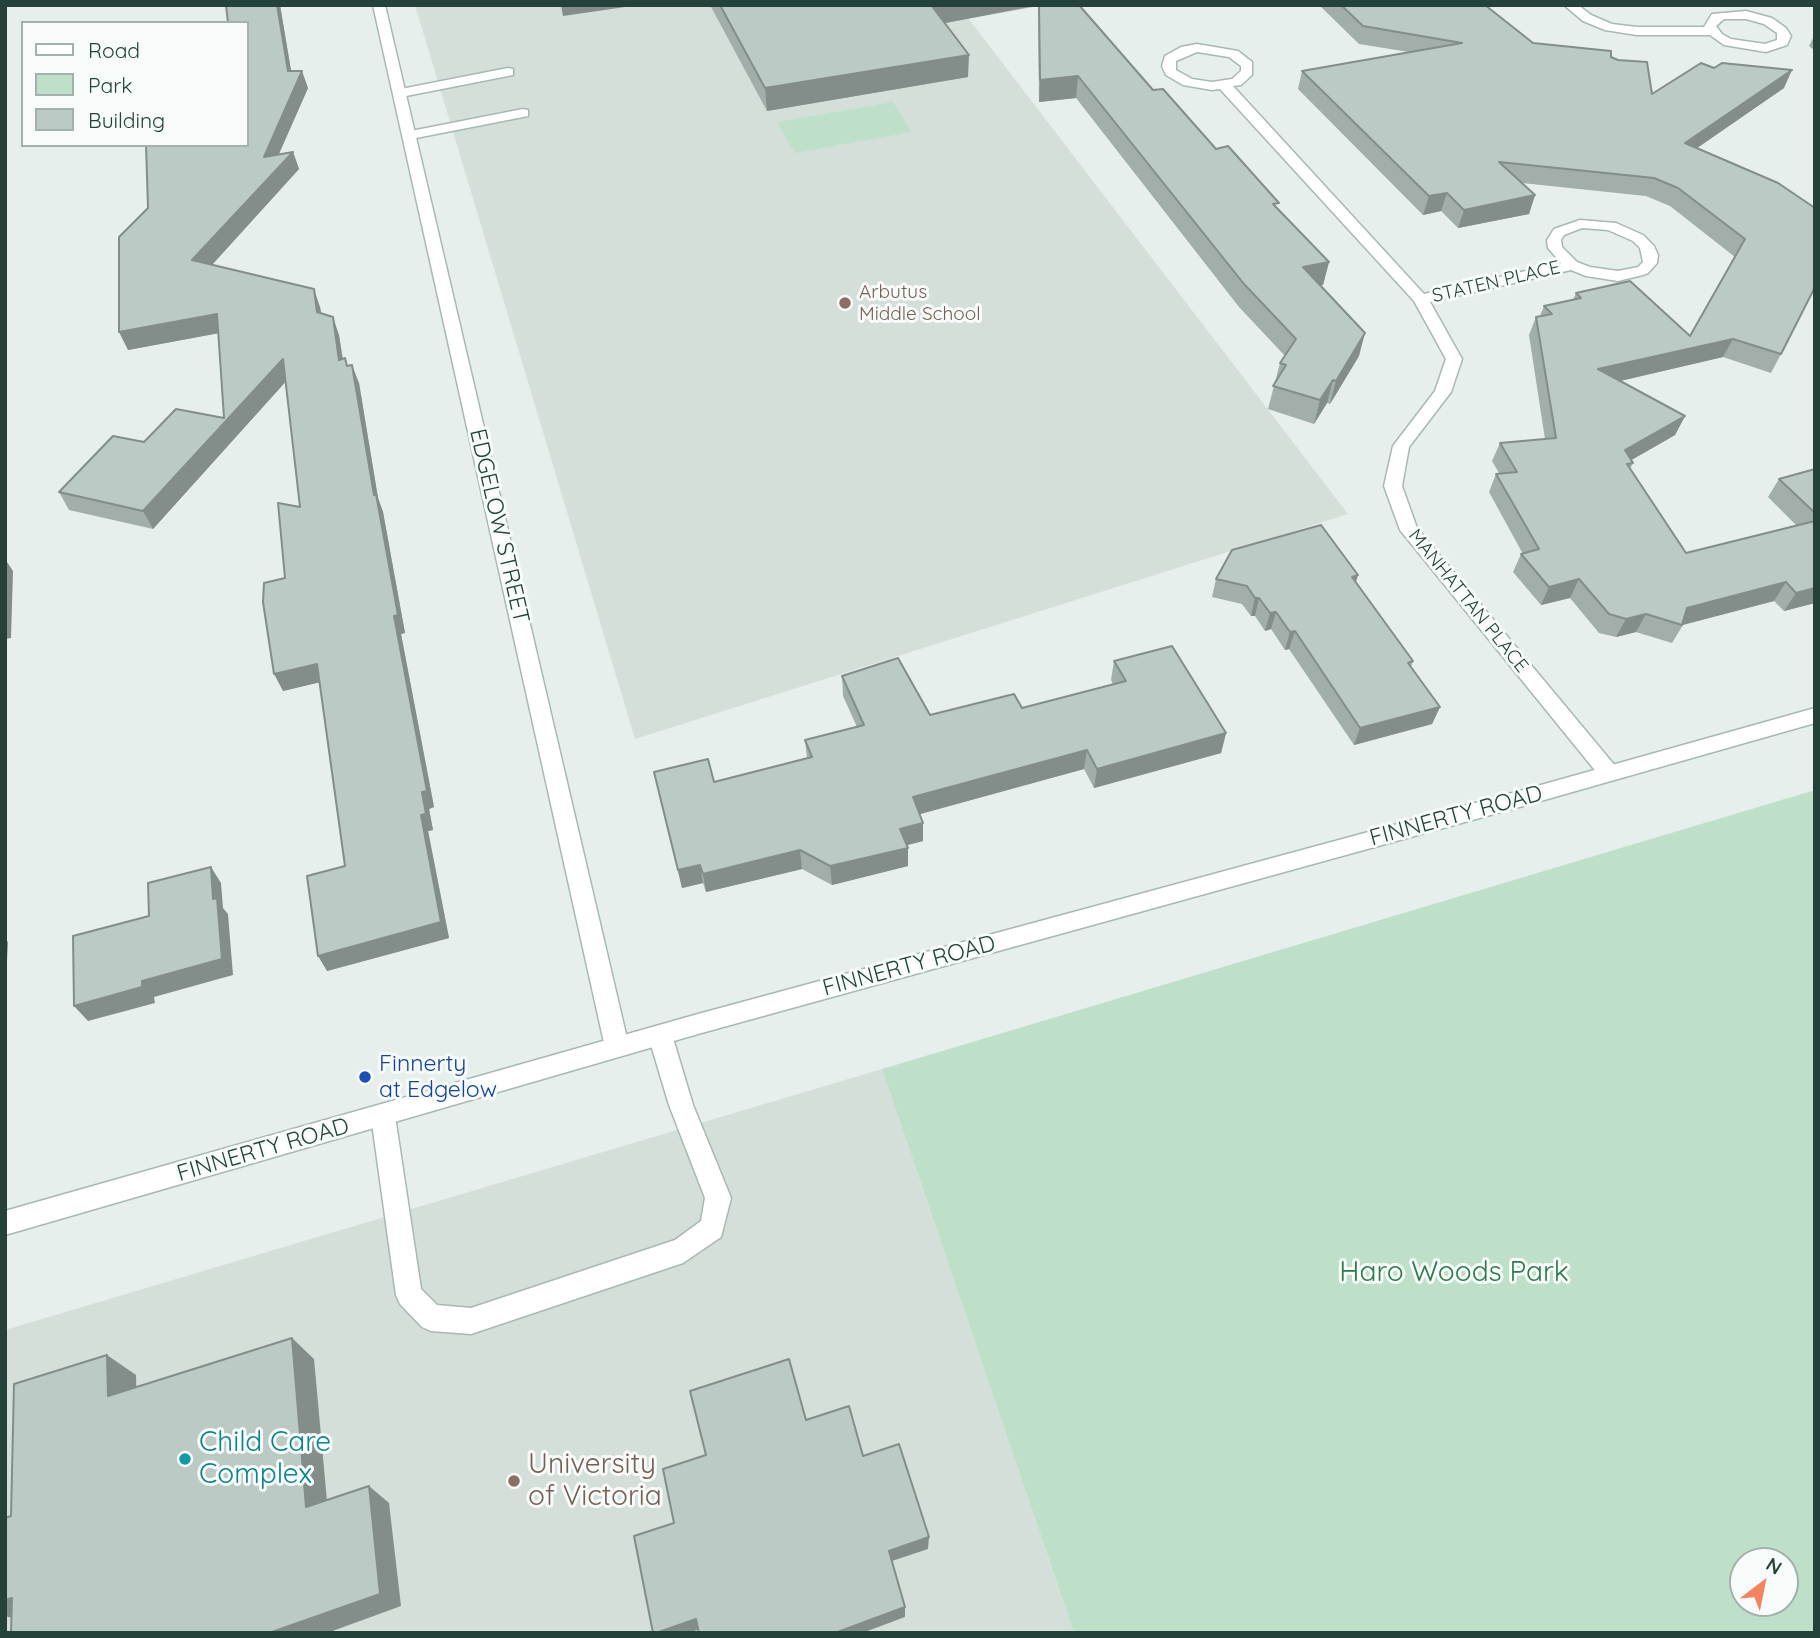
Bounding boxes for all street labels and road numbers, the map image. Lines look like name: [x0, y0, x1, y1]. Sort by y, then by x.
street label: STATEN PLACE: [1430, 256, 1562, 308]
street label: EDGELOW STREET: [463, 426, 535, 626]
street label: MANHATTAN PLACE: [1403, 525, 1533, 677]
street label: FINNERTY ROAD: [1367, 780, 1545, 852]
street label: FINNERTY ROAD: [820, 930, 998, 1002]
street label: FINNERTY ROAD: [174, 1112, 352, 1188]

